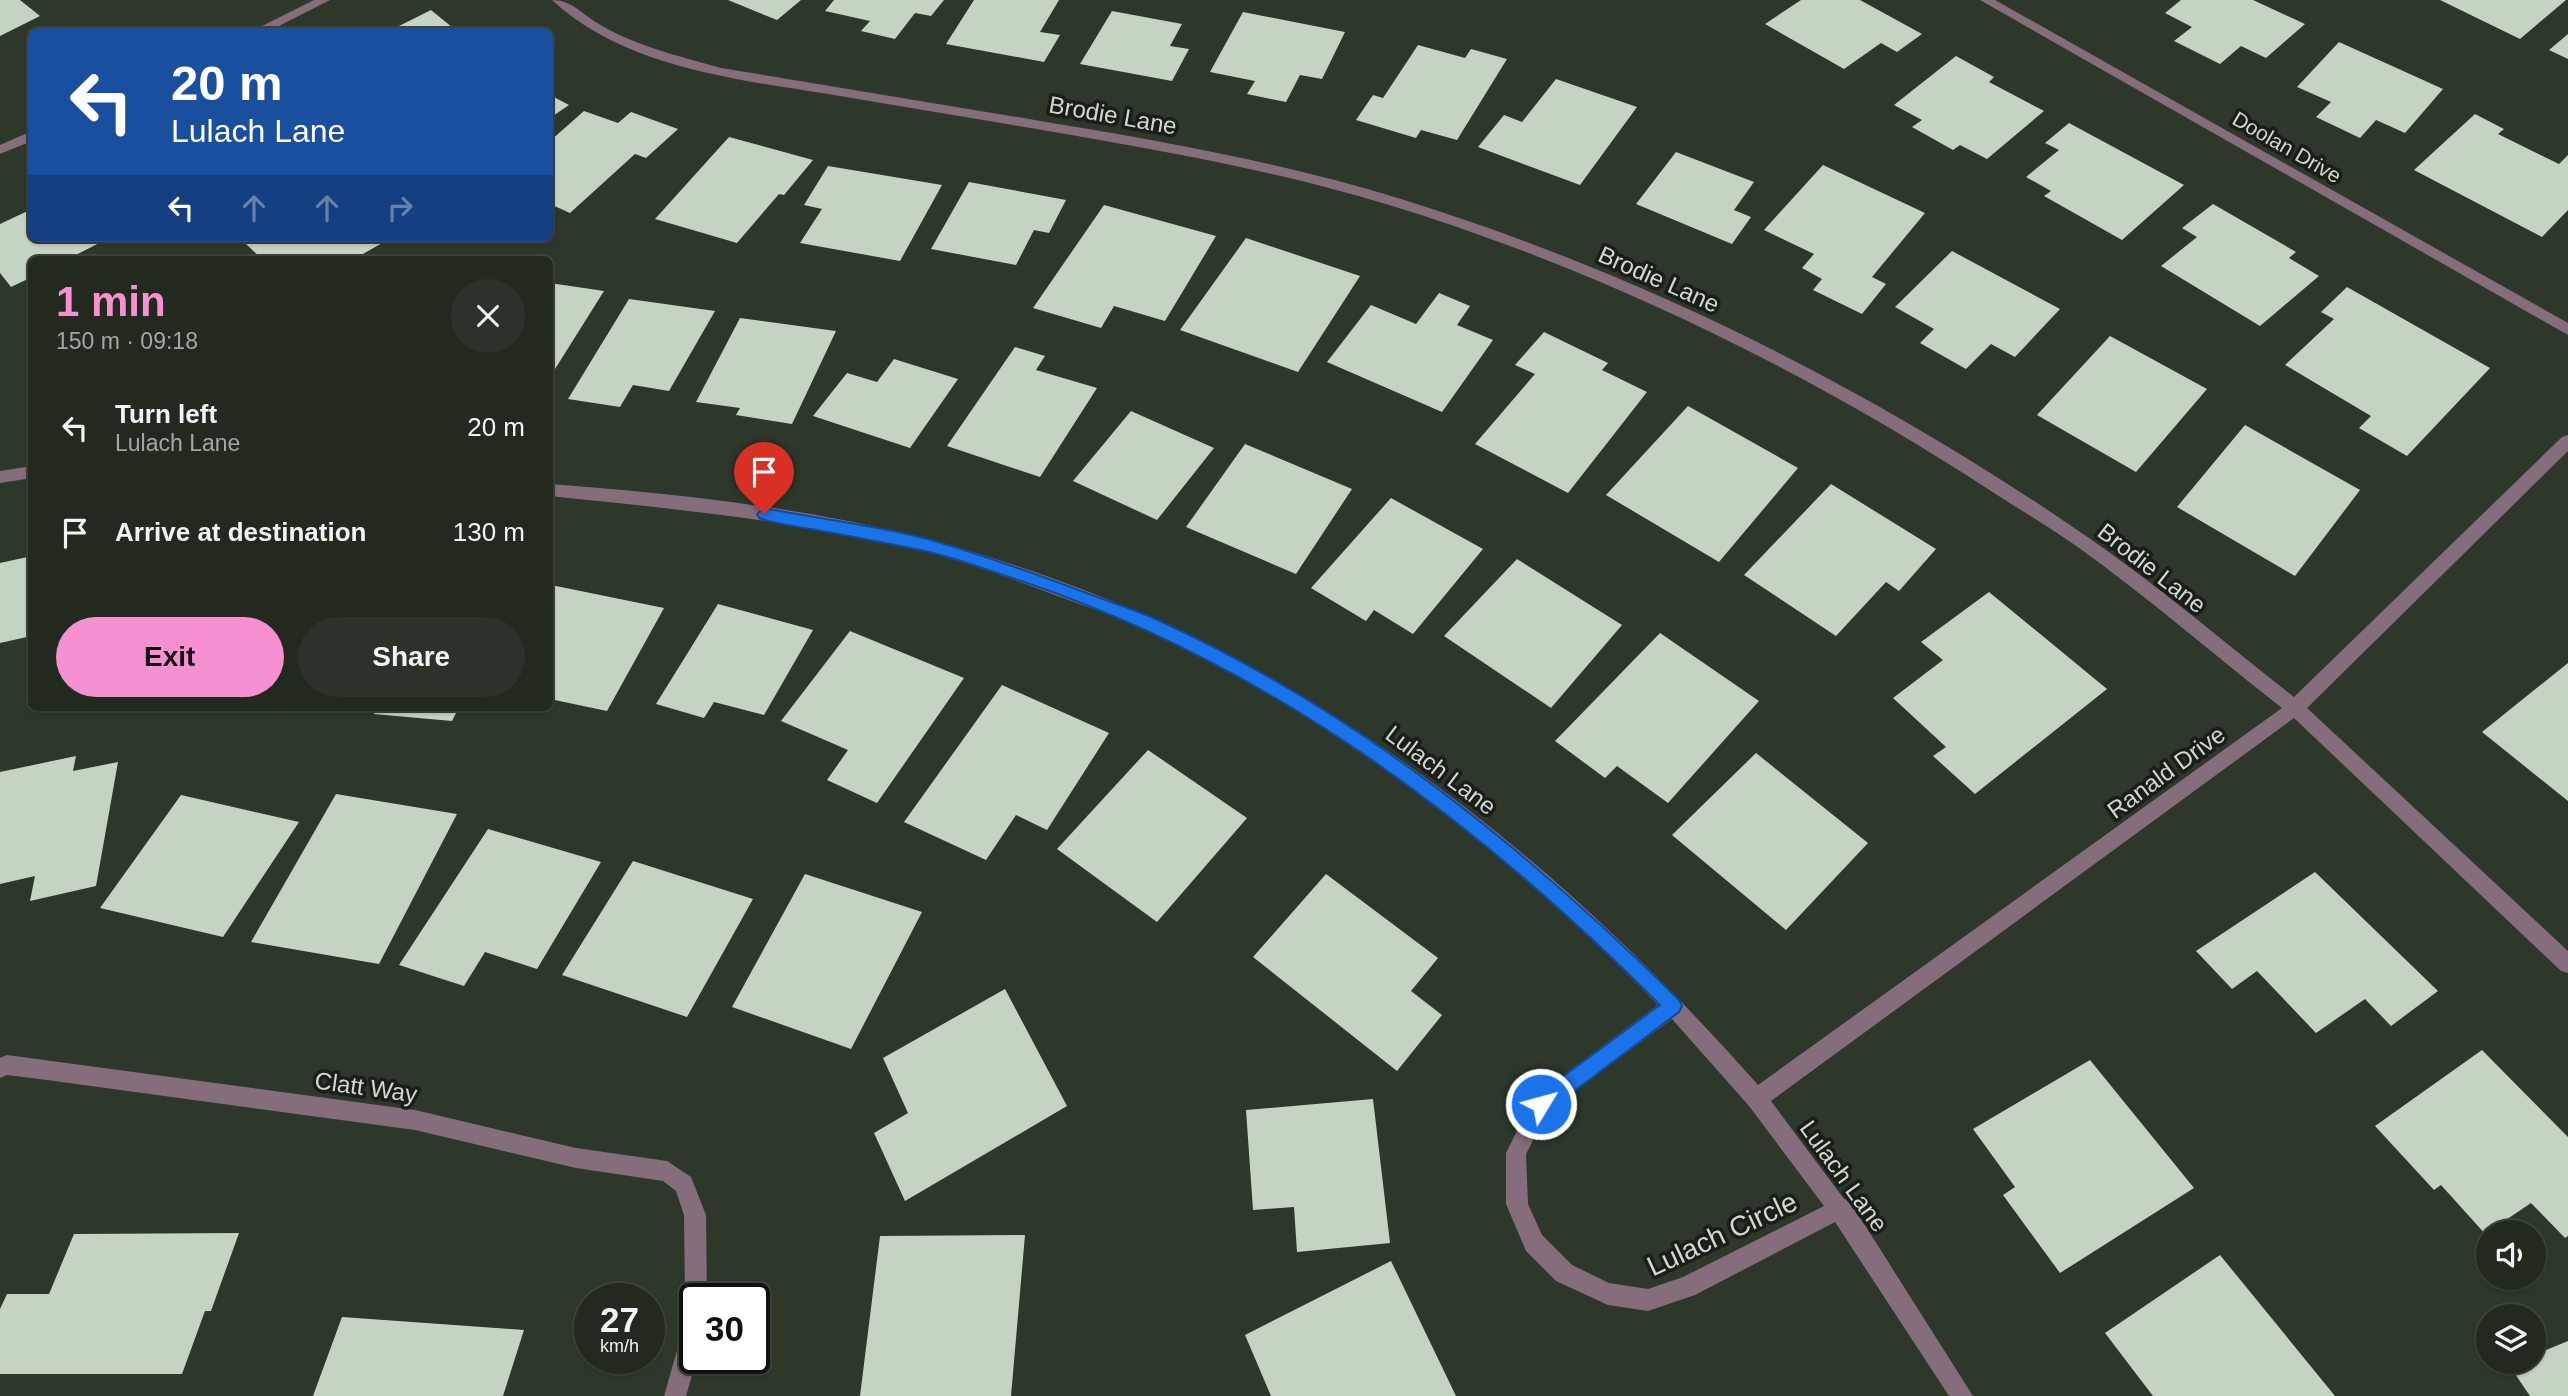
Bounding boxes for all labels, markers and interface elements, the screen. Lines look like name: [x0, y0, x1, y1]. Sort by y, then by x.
icon: left: [56, 56, 147, 147]
text: 20 m: [171, 56, 283, 110]
street label: Brodie Lane: [1047, 90, 1179, 140]
street label: Doolan Drive: [2229, 107, 2345, 187]
text: Lulach Lane: [171, 113, 345, 149]
icon: left: [162, 189, 200, 227]
icon: ahead: [235, 189, 273, 227]
icon: ahead: [308, 189, 346, 227]
icon: right: [381, 189, 419, 227]
street label: Brodie Lane: [1594, 240, 1724, 318]
text: 1 min: [56, 278, 166, 325]
button: close: [451, 279, 525, 353]
text: 150 m · 09:18: [56, 328, 198, 354]
text: Turn left: [115, 399, 217, 429]
icon: left: [56, 409, 94, 447]
text: 20 m: [467, 412, 525, 442]
text: Lulach Lane: [115, 430, 240, 456]
pin: [734, 442, 794, 514]
icon: arrive: [745, 453, 783, 491]
icon: arrive: [56, 514, 94, 552]
text: Arrive at destination: [115, 517, 366, 547]
text: 130 m: [453, 517, 525, 547]
street label: Brodie Lane: [2093, 518, 2211, 618]
button: Exit: [56, 617, 284, 697]
button: Share: [298, 617, 525, 697]
street label: Lulach Lane: [1381, 720, 1501, 820]
street label: Ranald Drive: [2102, 720, 2230, 824]
street label: Clatt Way: [313, 1066, 419, 1108]
position arrow: [1504, 1067, 1578, 1141]
street label: Lulach Lane: [1795, 1115, 1893, 1237]
street label: Lulach Circle: [1642, 1186, 1802, 1282]
map controls: [2476, 1220, 2546, 1374]
button: sound: [2476, 1220, 2546, 1290]
speed limit sign: 30: [679, 1283, 770, 1374]
text: 27: [600, 1300, 639, 1339]
button: layers: [2476, 1304, 2546, 1374]
text: km/h: [600, 1336, 639, 1356]

